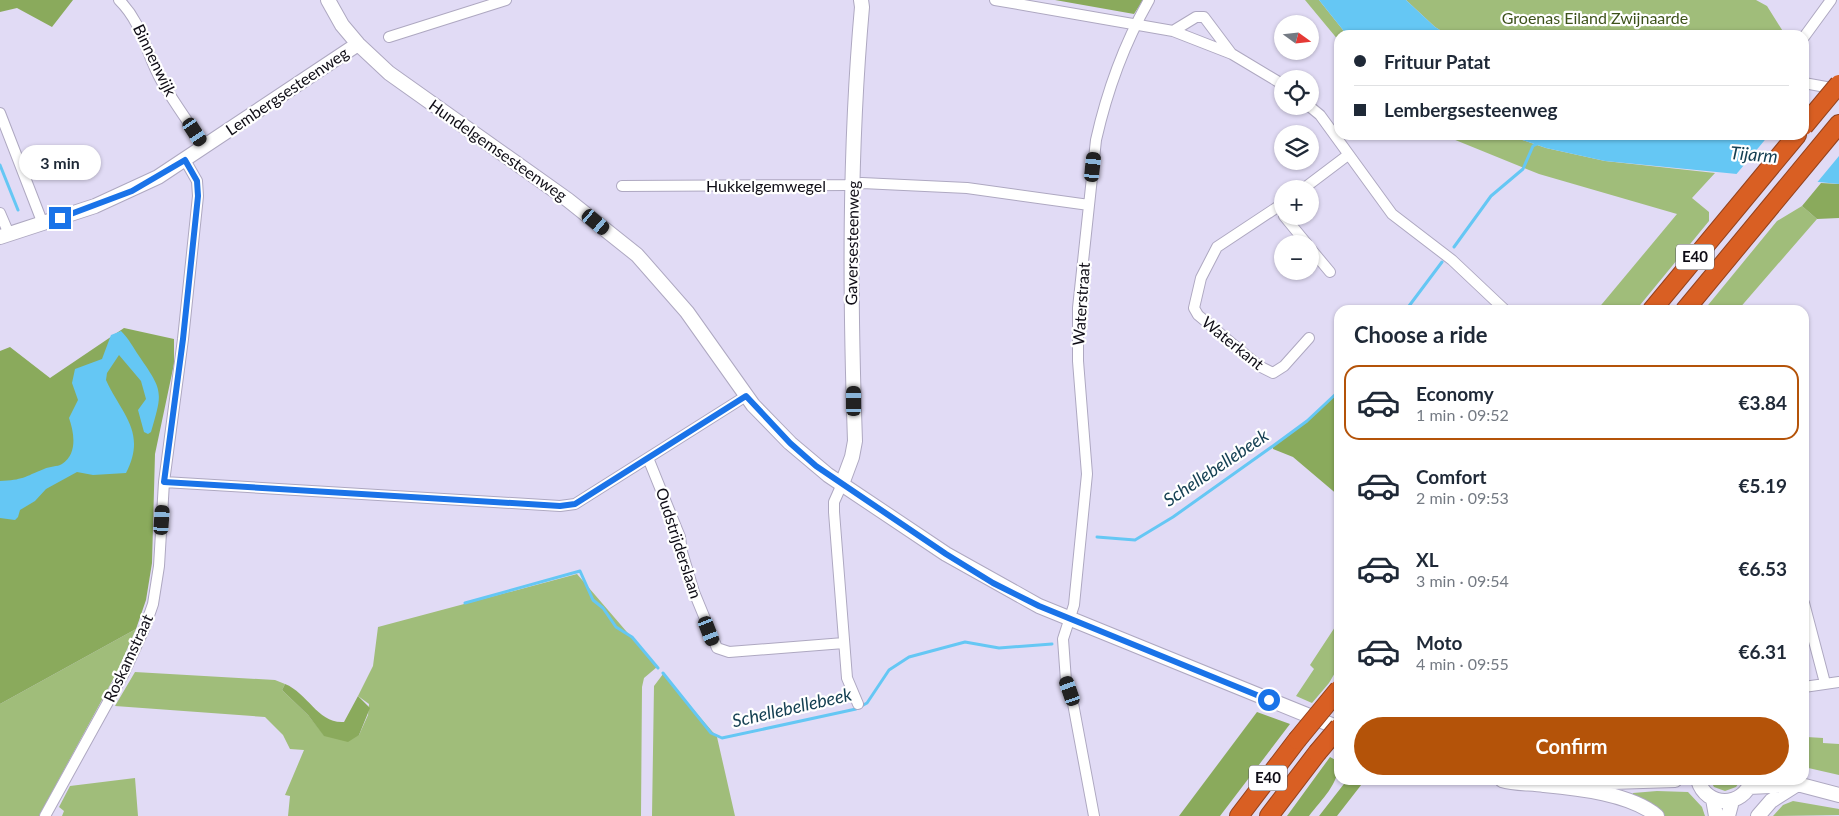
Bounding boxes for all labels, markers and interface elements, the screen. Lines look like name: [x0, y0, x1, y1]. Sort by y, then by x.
park label: Groenas Eiland Zwijnaarde: [1502, 8, 1688, 27]
north arrow: [1274, 15, 1319, 60]
map controls: [1274, 15, 1319, 280]
street label: Binnenwijk: [130, 21, 181, 100]
street label: Lembergsesteenweg: [222, 43, 352, 139]
text: Frituur Patat: [1384, 50, 1490, 73]
button: locate: [1274, 70, 1319, 115]
street label: Hundelgemsesteenweg: [426, 95, 571, 204]
text: Lembergsesteenweg: [1384, 98, 1557, 121]
car: [180, 115, 209, 149]
button: layers: [1274, 125, 1319, 170]
water label: Tijarm: [1729, 141, 1779, 167]
callout: 3 min: [19, 146, 101, 180]
car: [1083, 151, 1102, 183]
text: 3 min: [40, 153, 80, 172]
street label: Hukkelgemwegel: [706, 176, 826, 195]
street label: Gaversesteenweg: [841, 180, 862, 305]
button: +: [1274, 180, 1319, 225]
route end: [49, 207, 71, 229]
car: [579, 207, 612, 237]
button: −: [1274, 235, 1319, 280]
road number: E40: [1676, 244, 1714, 270]
street label: Waterstraat: [1068, 261, 1093, 346]
street label: Waterkant: [1199, 312, 1268, 373]
text: Choose a ride: [1354, 321, 1488, 348]
icon: car: [1356, 380, 1401, 425]
text: Economy: [1416, 382, 1494, 405]
car: [846, 386, 861, 416]
text: €3.84: [1738, 391, 1787, 414]
text: 1 min · 09:52: [1416, 405, 1509, 424]
water label: Schellebellebeek: [1159, 424, 1273, 510]
icon: car: [1356, 463, 1401, 508]
text: Comfort: [1416, 465, 1487, 488]
text: €5.19: [1738, 474, 1787, 497]
street label: Oudstrijderslaan: [653, 485, 706, 601]
text: 2 min · 09:53: [1416, 488, 1509, 507]
car: [153, 505, 170, 535]
icon: car: [1356, 546, 1401, 591]
text: XL: [1416, 548, 1439, 571]
text: €6.53: [1738, 557, 1787, 580]
text: 3 min · 09:54: [1416, 571, 1509, 590]
street label: Roskamstraat: [99, 611, 156, 705]
car: [696, 614, 721, 648]
icon: car: [1356, 629, 1401, 674]
text: Moto: [1416, 631, 1462, 654]
text: €6.31: [1738, 640, 1787, 663]
text: 4 min · 09:55: [1416, 654, 1509, 673]
car: [1058, 674, 1081, 708]
water label: Schellebellebeek: [730, 682, 854, 731]
route start: [1258, 689, 1280, 711]
button: Confirm: [1354, 717, 1789, 775]
road number: E40: [1249, 766, 1287, 790]

